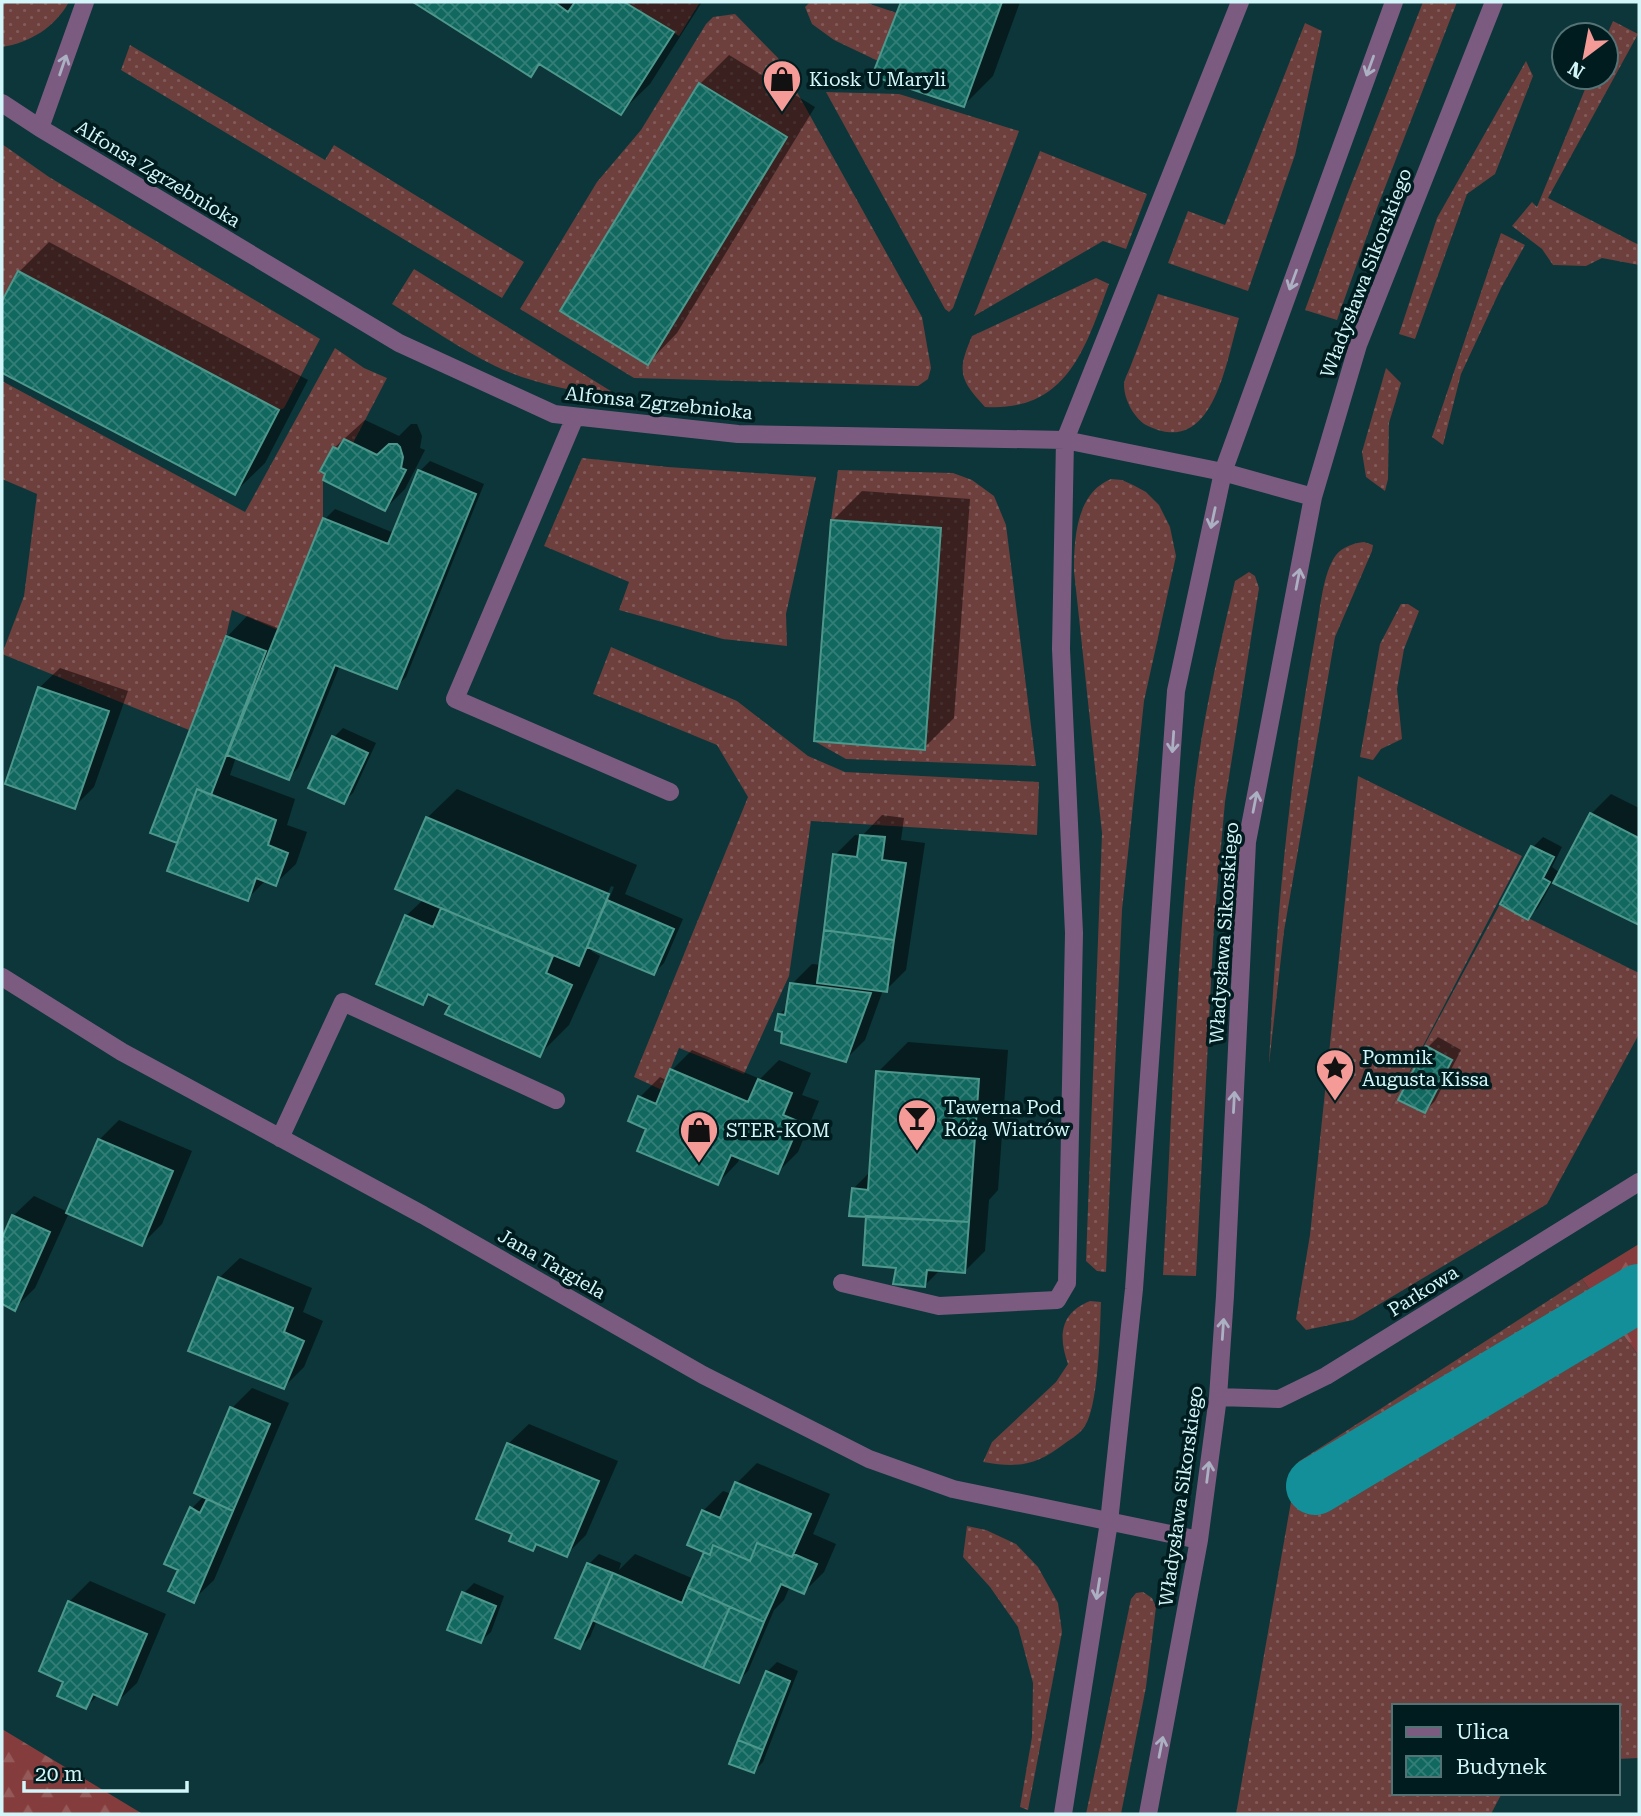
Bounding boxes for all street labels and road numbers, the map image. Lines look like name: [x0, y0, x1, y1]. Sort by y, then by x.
street label: Alfonsa Zgrzebnioka: [71, 116, 245, 233]
street label: Władysława Sikorskiego: [1315, 165, 1417, 381]
street label: Alfonsa Zgrzebnioka: [564, 382, 755, 424]
street label: Władysława Sikorskiego: [1205, 821, 1243, 1045]
street label: Jana Targiela: [494, 1224, 611, 1304]
street label: Parkowa: [1384, 1260, 1463, 1322]
street label: Władysława Sikorskiego: [1154, 1384, 1208, 1608]

